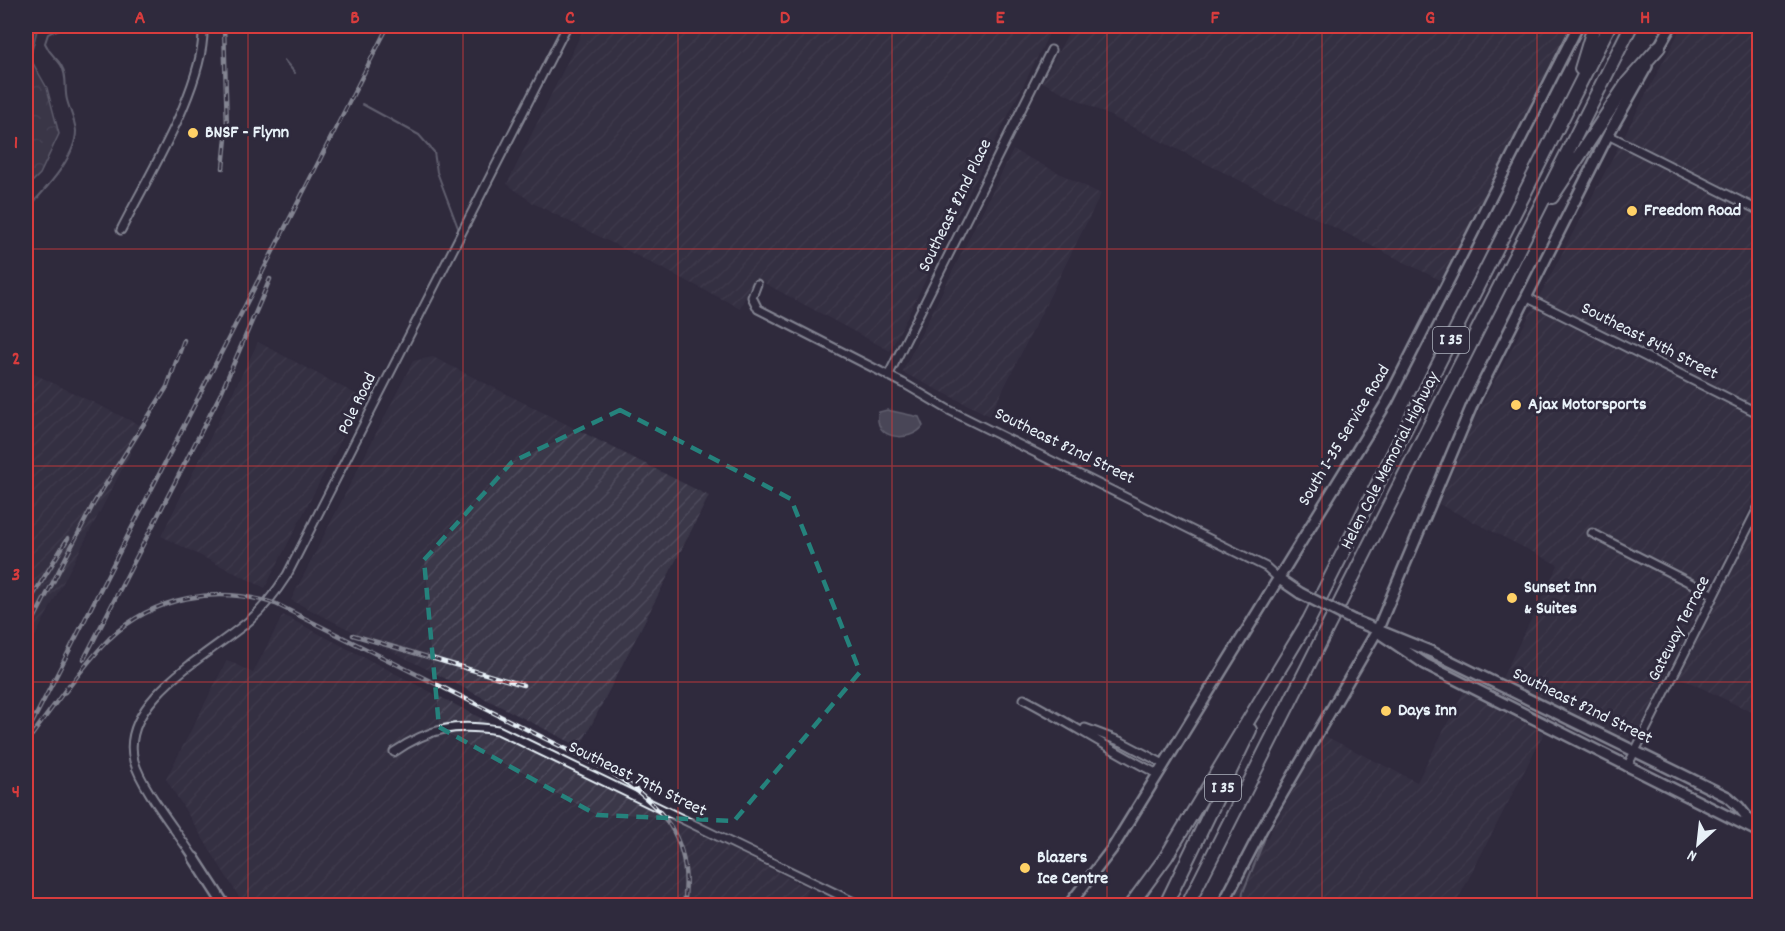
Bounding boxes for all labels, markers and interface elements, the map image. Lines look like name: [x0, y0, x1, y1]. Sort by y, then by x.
text: A: [135, 5, 146, 33]
text: B: [350, 5, 360, 33]
text: C: [565, 5, 575, 33]
text: D: [780, 5, 791, 33]
text: E: [995, 5, 1005, 33]
text: F: [1211, 5, 1221, 33]
text: G: [1425, 5, 1435, 33]
text: H: [1640, 5, 1650, 33]
place label: BNSF - Flynn: [205, 121, 289, 146]
marker: BNSF - Flynn: [186, 126, 200, 140]
text: 1: [14, 130, 18, 158]
street label: Southeast 82nd Place: [913, 135, 999, 277]
place label: Freedom Road: [1644, 199, 1741, 224]
marker: Freedom Road: [1625, 204, 1639, 218]
street label: Southeast 84th Street: [1576, 297, 1722, 388]
road number: I 35: [1433, 327, 1469, 353]
text: 2: [12, 346, 20, 374]
street label: South I-35 Service Road: [1293, 360, 1397, 512]
street label: Helen Cole Memorial Highway: [1335, 367, 1447, 554]
street label: Pole Road: [332, 369, 384, 439]
place label: Ajax Motorsports: [1528, 393, 1647, 418]
marker: Ajax Motorsports: [1509, 398, 1523, 412]
street label: Southeast 82nd Street: [990, 402, 1139, 492]
text: 3: [12, 562, 20, 590]
street label: Gateway Terrace: [1643, 572, 1717, 686]
place label: Sunset Inn & Suites: [1524, 576, 1597, 622]
marker: Sunset Inn & Suites: [1505, 591, 1519, 605]
street label: Southeast 82nd Street: [1508, 662, 1657, 752]
place label: Days Inn: [1398, 699, 1457, 724]
marker: Days Inn: [1379, 704, 1393, 718]
street label: Southeast 79th Street: [564, 736, 711, 825]
road number: I 35: [1205, 775, 1241, 801]
text: 4: [12, 779, 20, 807]
north arrow: [1668, 814, 1728, 874]
text: N: [1683, 843, 1701, 867]
place label: Blazers Ice Centre: [1037, 846, 1108, 892]
marker: Blazers Ice Centre: [1018, 861, 1032, 875]

